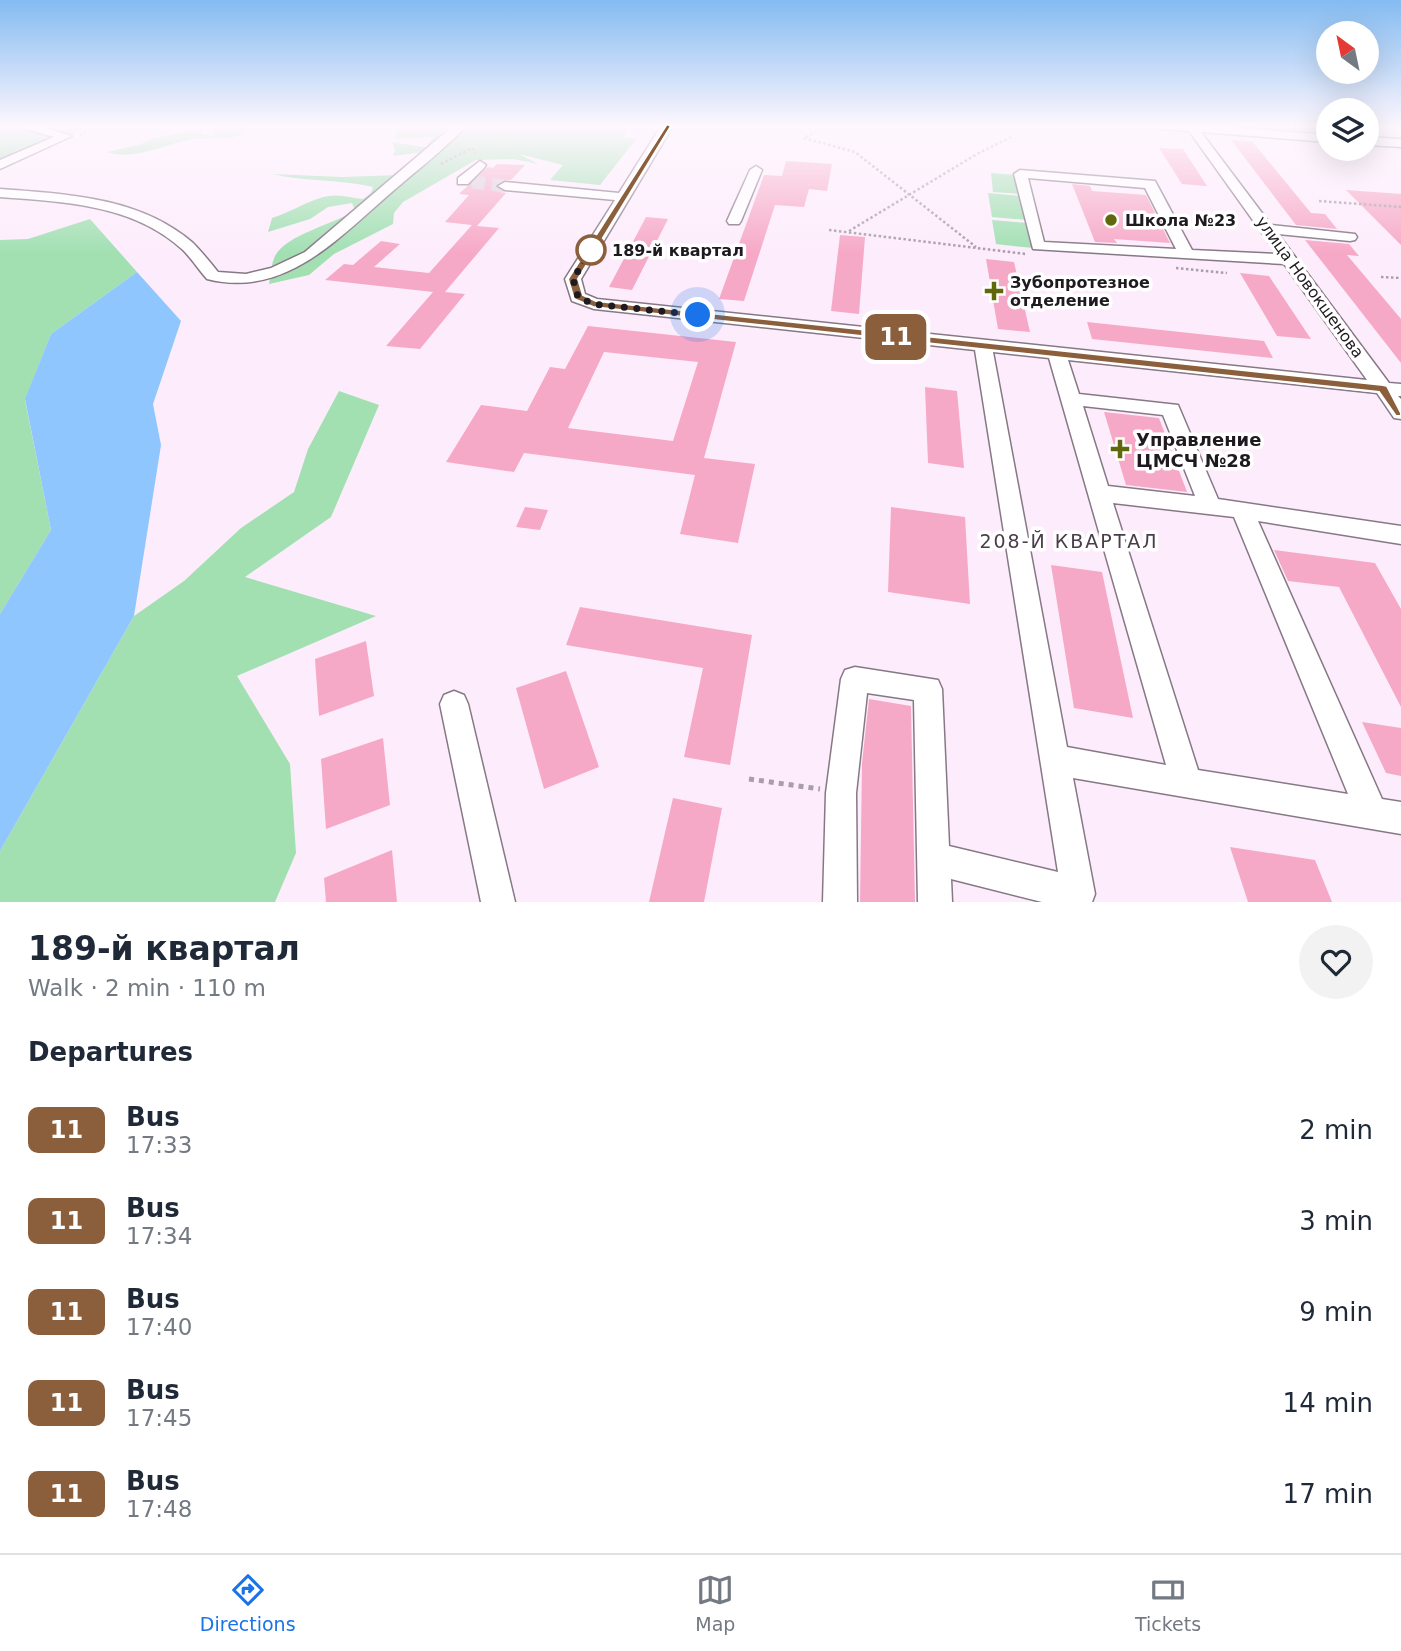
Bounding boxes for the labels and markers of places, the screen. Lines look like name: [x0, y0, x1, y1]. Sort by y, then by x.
place label: Школа №23: [1125, 211, 1236, 230]
marker: Школа №23: [1103, 212, 1119, 228]
marker: 189-й квартал: [576, 235, 606, 265]
place label: 189-й квартал: [612, 241, 744, 260]
place label: Зубопротезное отделение: [1010, 273, 1150, 310]
marker: Зубопротезное отделение: [984, 281, 1004, 301]
place label: Управление ЦМСЧ №28: [1136, 429, 1261, 471]
marker: Управление ЦМСЧ №28: [1110, 439, 1130, 459]

